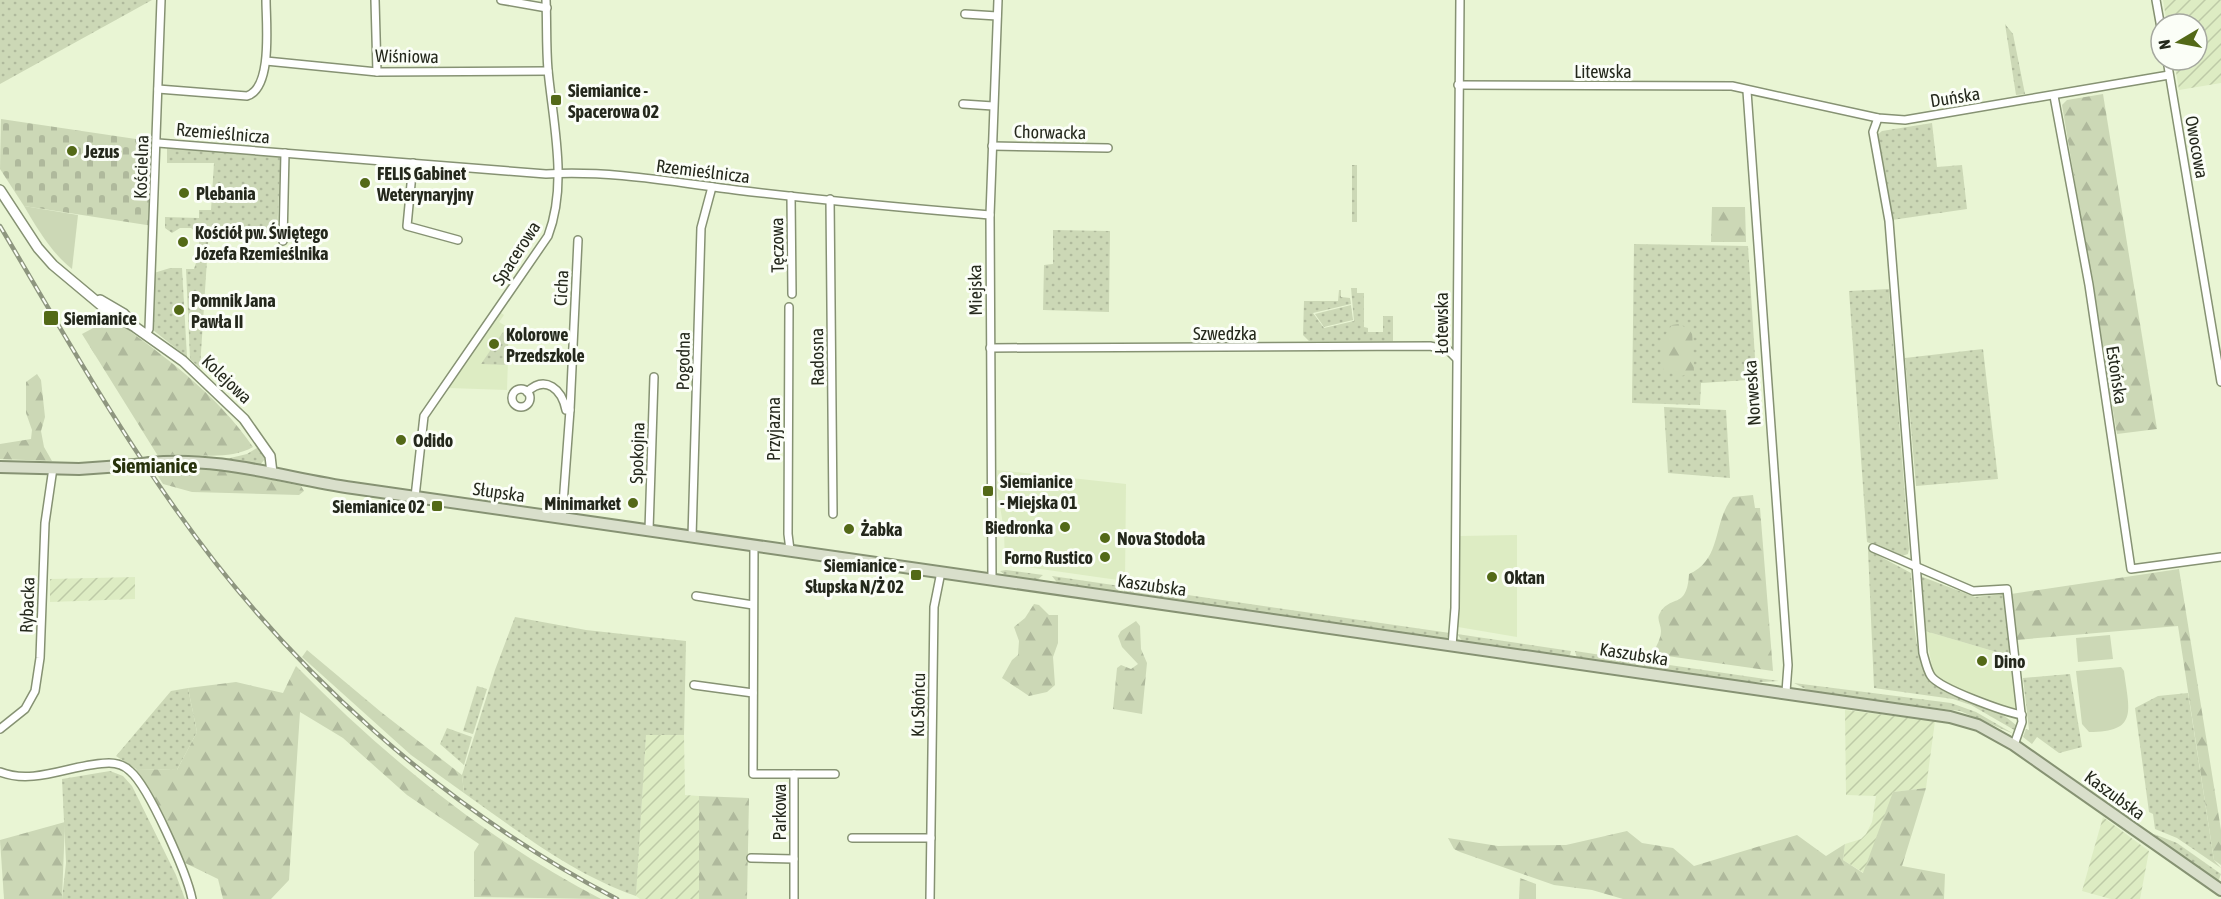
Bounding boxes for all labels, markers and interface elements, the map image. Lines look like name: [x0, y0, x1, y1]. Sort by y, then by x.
north arrow: [2149, 12, 2209, 72]
text: N: [2155, 38, 2174, 51]
street label: Wiśniowa: [375, 45, 439, 67]
street label: Litewska: [1574, 61, 1632, 82]
place label: Siemianice - Spacerowa 02: [568, 80, 659, 122]
street label: Duńska: [1929, 83, 1981, 111]
marker: Siemianice - Spacerowa 02: [549, 93, 563, 107]
street label: Owocowa: [2181, 114, 2213, 180]
street label: Rzemieślnicza: [175, 118, 271, 148]
street label: Chorwacka: [1014, 121, 1086, 143]
street label: Kościelna: [129, 135, 153, 199]
place label: Jezus: [83, 141, 120, 162]
marker: Jezus: [65, 144, 79, 158]
street label: Rzemieślnicza: [655, 155, 751, 187]
place label: FELIS Gabinet Weterynaryjny: [376, 163, 474, 205]
marker: FELIS Gabinet Weterynaryjny: [358, 176, 372, 190]
place label: Plebania: [196, 183, 256, 204]
marker: Plebania: [177, 186, 191, 200]
street label: Spacerowa: [488, 217, 544, 289]
street label: Tęczowa: [766, 217, 788, 273]
place label: Kościół pw. Świętego Józefa Rzemieślnika: [194, 222, 328, 264]
marker: Kościół pw. Świętego Józefa Rzemieślnika: [176, 235, 190, 249]
street label: Miejska: [964, 264, 986, 316]
street label: Cicha: [550, 269, 572, 307]
place label: Pomnik Jana Pawła II: [191, 290, 276, 332]
street label: Łotewska: [1431, 292, 1452, 354]
marker: Pomnik Jana Pawła II: [172, 303, 186, 317]
place label: Siemianice: [64, 308, 137, 329]
marker: Siemianice: [42, 309, 60, 327]
street label: Szwedzka: [1193, 323, 1257, 344]
place label: Kolorowe Przedszkole: [506, 324, 585, 366]
street label: Radosna: [806, 328, 828, 386]
street label: Pogodna: [672, 332, 694, 390]
marker: Kolorowe Przedszkole: [487, 337, 501, 351]
street label: Estońska: [2102, 344, 2132, 406]
street label: Kolejowa: [198, 350, 256, 408]
street label: Norweska: [1739, 359, 1765, 427]
street label: Przyjazna: [763, 397, 784, 461]
street label: Spokojna: [625, 422, 649, 484]
place label: Odido: [413, 430, 453, 451]
marker: Odido: [394, 433, 408, 447]
district label: Siemianice: [112, 453, 198, 477]
place label: Siemianice - Miejska 01: [1000, 471, 1078, 513]
street label: Słupska: [472, 478, 526, 506]
marker: Siemianice - Miejska 01: [981, 484, 995, 498]
place label: Minimarket: [544, 493, 622, 514]
place label: Siemianice 02: [333, 496, 425, 517]
marker: Minimarket: [626, 496, 640, 510]
marker: Siemianice 02: [430, 499, 444, 513]
place label: Biedronka: [985, 517, 1053, 538]
place label: Żabka: [861, 519, 902, 540]
marker: Biedronka: [1058, 520, 1072, 534]
marker: Żabka: [842, 522, 856, 536]
place label: Nova Stodoła: [1117, 528, 1205, 549]
marker: Nova Stodoła: [1098, 531, 1112, 545]
place label: Forno Rustico: [1004, 547, 1093, 568]
marker: Forno Rustico: [1098, 550, 1112, 564]
place label: Siemianice - Słupska N/Ż 02: [805, 555, 904, 597]
place label: Oktan: [1504, 567, 1545, 588]
marker: Siemianice - Słupska N/Ż 02: [909, 568, 923, 582]
street label: Kaszubska: [1116, 570, 1188, 600]
marker: Oktan: [1485, 570, 1499, 584]
street label: Rybacka: [16, 577, 38, 633]
street label: Kaszubska: [1598, 638, 1670, 670]
place label: Dino: [1994, 651, 2025, 672]
marker: Dino: [1975, 654, 1989, 668]
street label: Ku Słońcu: [907, 673, 929, 737]
street label: Kaszubska: [2081, 766, 2149, 824]
street label: Parkowa: [769, 784, 790, 840]

